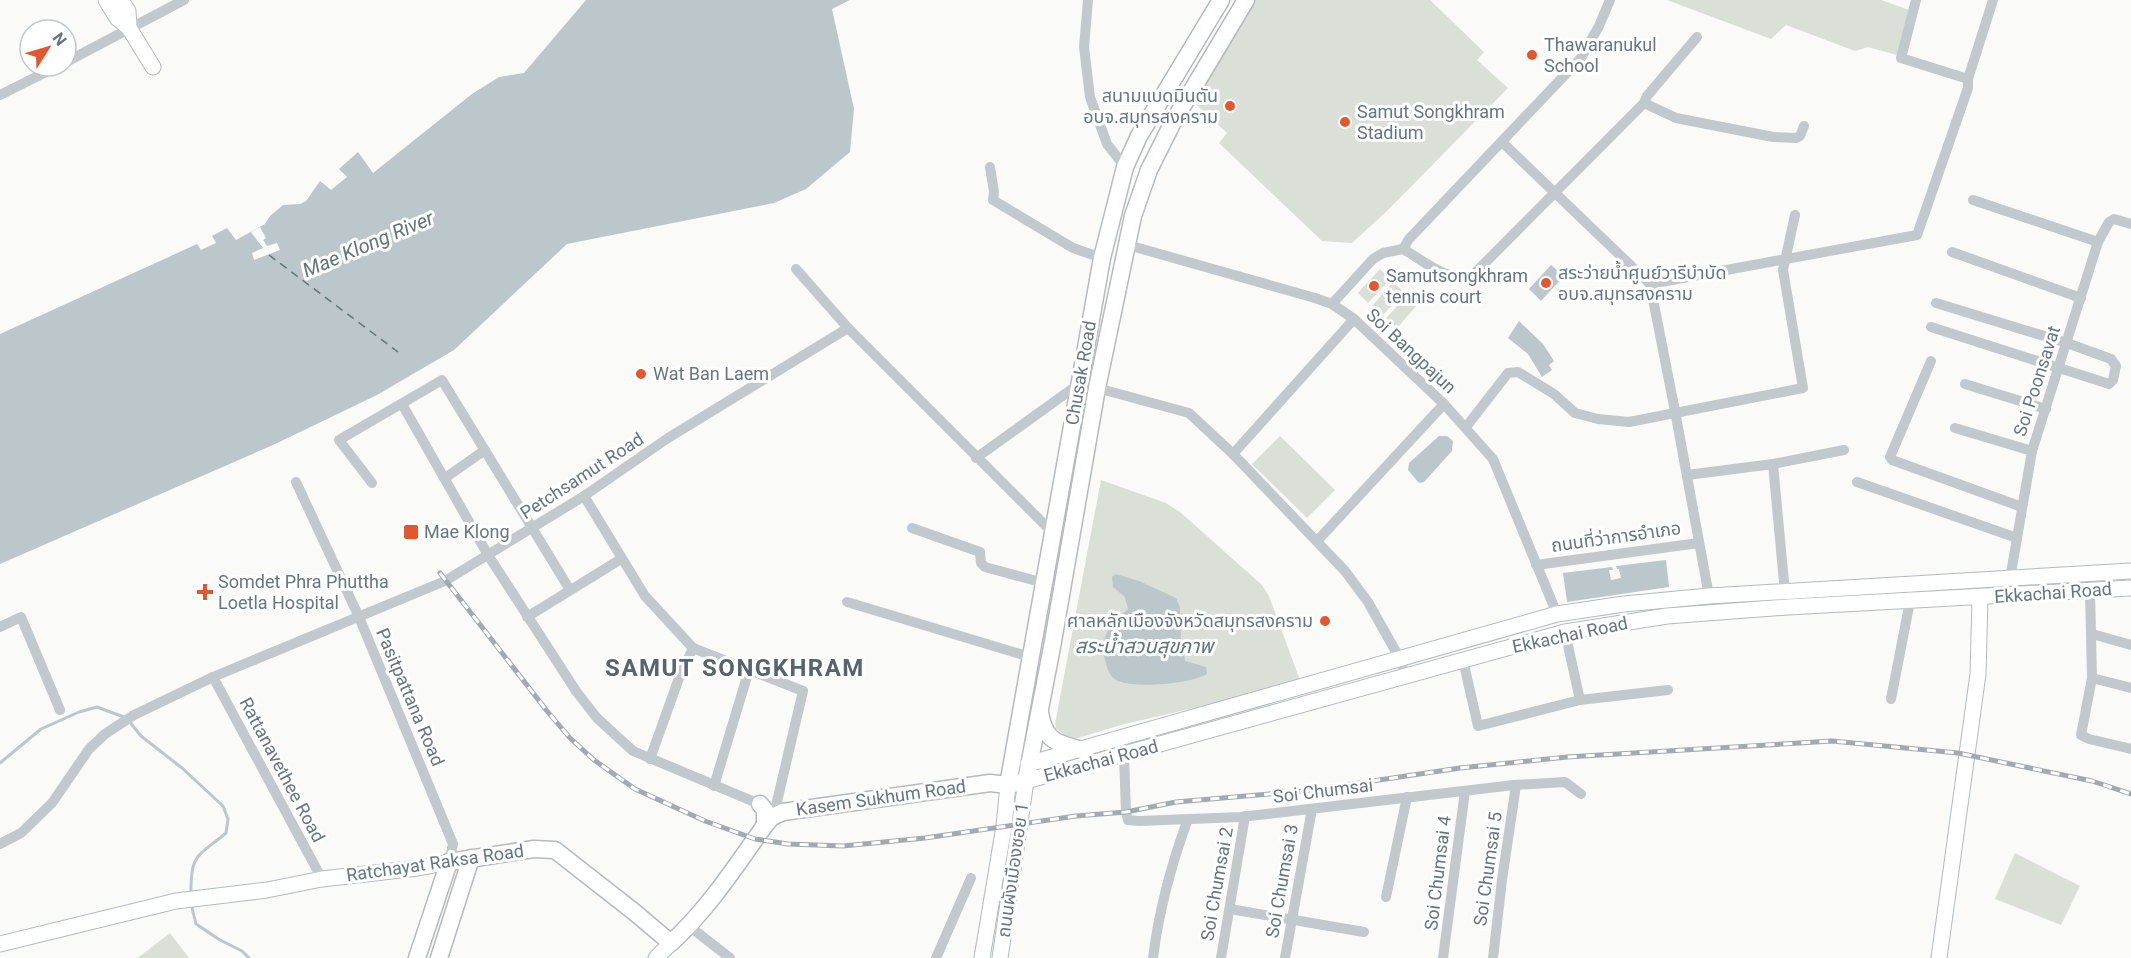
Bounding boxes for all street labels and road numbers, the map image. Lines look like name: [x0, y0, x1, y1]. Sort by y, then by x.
street label: Soi Bangpajun: [1362, 304, 1461, 398]
street label: Chusak Road: [1061, 319, 1100, 427]
street label: Soi Poonsavat: [2009, 323, 2064, 439]
street label: Petchsamut Road: [516, 428, 647, 523]
street label: ถนนที่ว่าการอำเภอ: [1549, 515, 1682, 556]
street label: Ekkachai Road: [1994, 578, 2112, 607]
street label: Ekkachai Road: [1510, 612, 1630, 657]
street label: Pasitpattana Road: [372, 625, 449, 769]
street label: Rattanavethee Road: [235, 694, 329, 846]
street label: Ekkachai Road: [1041, 735, 1160, 786]
street label: Soi Chumsai: [1272, 774, 1374, 807]
street label: Kasem Sukhum Road: [795, 775, 967, 820]
street label: ถนนผังเมืองซอย 1: [993, 801, 1032, 939]
street label: Soi Chumsai 5: [1469, 810, 1506, 927]
street label: Soi Chumsai 4: [1420, 815, 1455, 931]
street label: Soi Chumsai 3: [1261, 822, 1302, 939]
street label: Soi Chumsai 2: [1196, 825, 1237, 942]
street label: Ratchayat Raksa Road: [345, 840, 525, 885]

